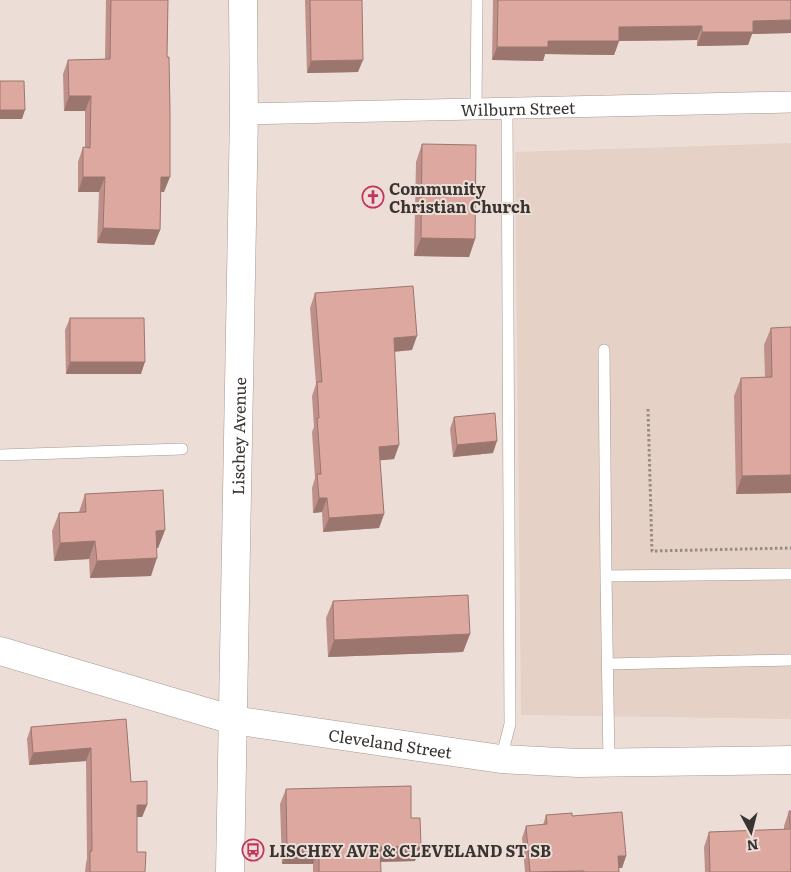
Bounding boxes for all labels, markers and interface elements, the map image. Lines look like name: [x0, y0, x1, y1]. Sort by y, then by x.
street label: Wilburn Street: [460, 95, 576, 121]
place label: Community Christian Church: [389, 176, 531, 218]
church icon: Community Christian Church: [361, 185, 385, 209]
street label: Lischey Avenue: [225, 377, 251, 495]
street label: Cleveland Street: [327, 722, 454, 764]
north arrow: [726, 807, 776, 857]
text: N: [745, 835, 760, 857]
bus stop icon: LISCHEY AVE & CLEVELAND ST SB: [241, 838, 265, 862]
place label: LISCHEY AVE & CLEVELAND ST SB: [269, 838, 551, 862]

